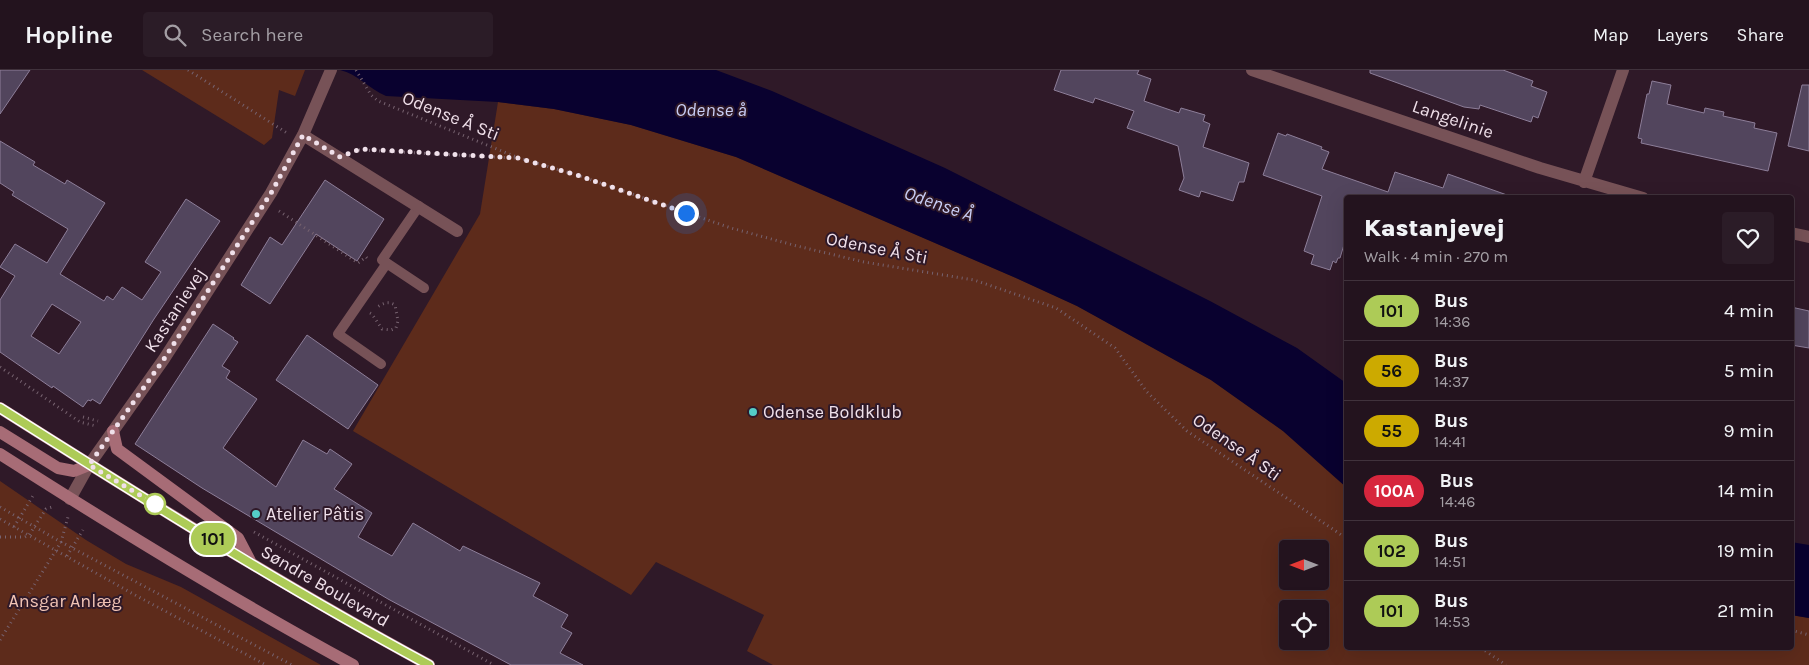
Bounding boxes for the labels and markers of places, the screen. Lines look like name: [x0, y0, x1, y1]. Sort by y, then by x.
place label: Odense Boldklub: [763, 401, 902, 423]
marker: Odense Boldklub: [747, 406, 759, 418]
unlabelled marker: [144, 493, 166, 515]
place label: Atelier Pâtis: [266, 503, 364, 525]
marker: Atelier Pâtis: [250, 508, 262, 520]

